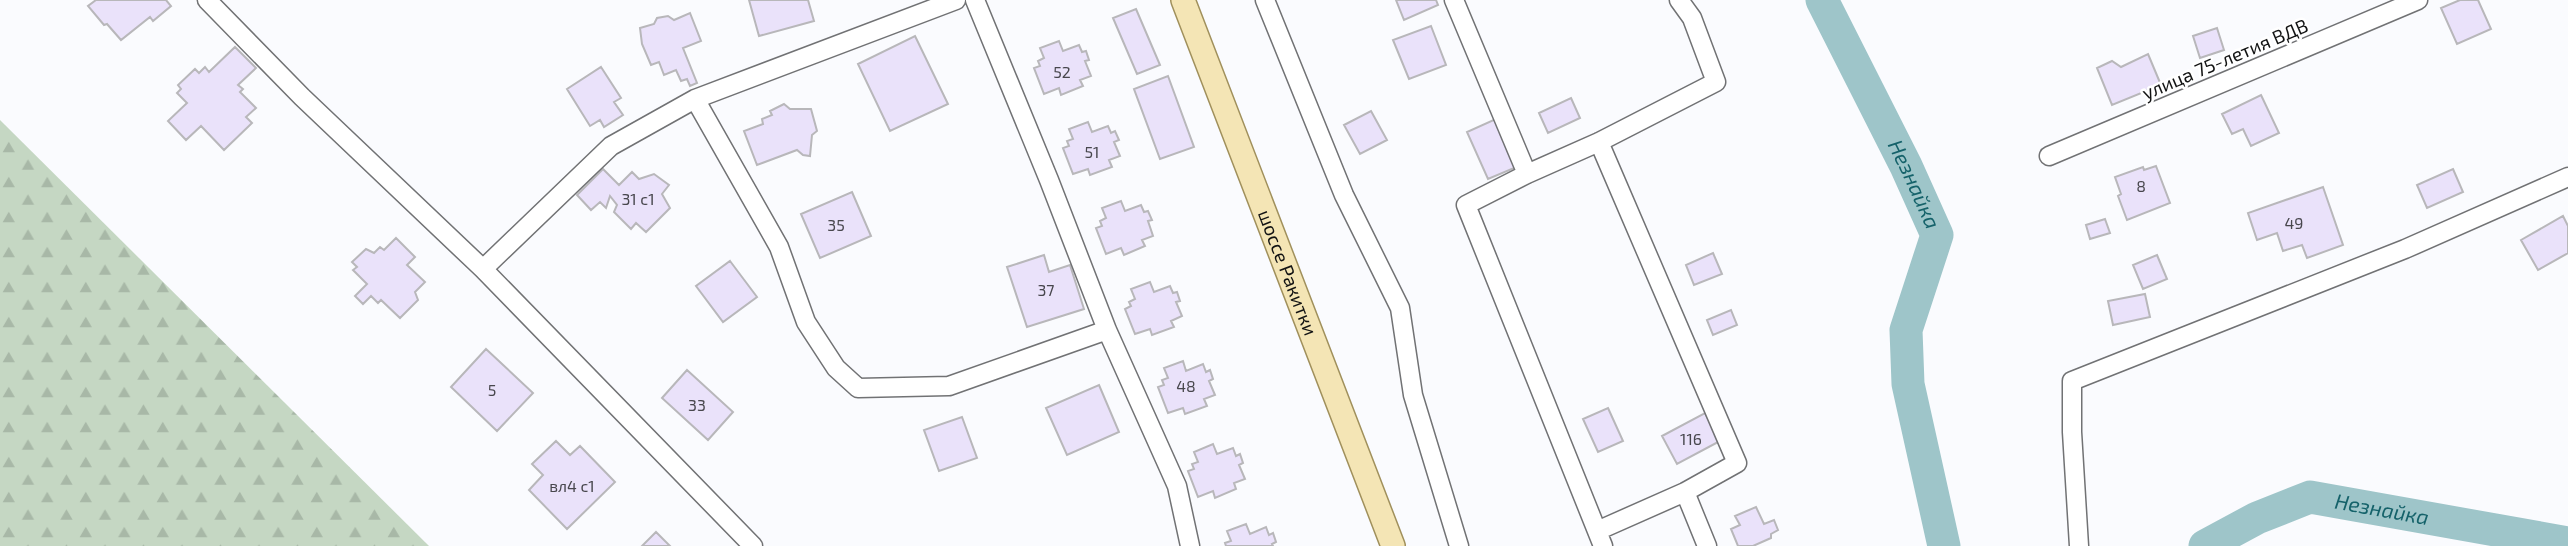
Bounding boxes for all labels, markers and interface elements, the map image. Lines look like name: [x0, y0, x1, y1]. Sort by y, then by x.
street label: улица 75-летия ВДВ: [2138, 13, 2312, 105]
house number: 52: [1053, 62, 1071, 81]
water label: Незнайка: [1884, 135, 1946, 232]
house number: 51: [1085, 142, 1099, 161]
house number: 8: [2136, 176, 2146, 195]
house number: 31 с1: [621, 189, 655, 208]
street label: шоссе Ракитки: [1254, 206, 1323, 338]
house number: 49: [2285, 213, 2304, 232]
house number: 35: [827, 215, 845, 234]
house number: 37: [1037, 280, 1055, 299]
house number: 48: [1176, 376, 1196, 395]
house number: 5: [488, 380, 496, 399]
house number: 33: [688, 395, 706, 414]
house number: 116: [1680, 429, 1702, 448]
house number: вл4 с1: [549, 476, 595, 495]
water label: Незнайка: [2333, 488, 2431, 529]

